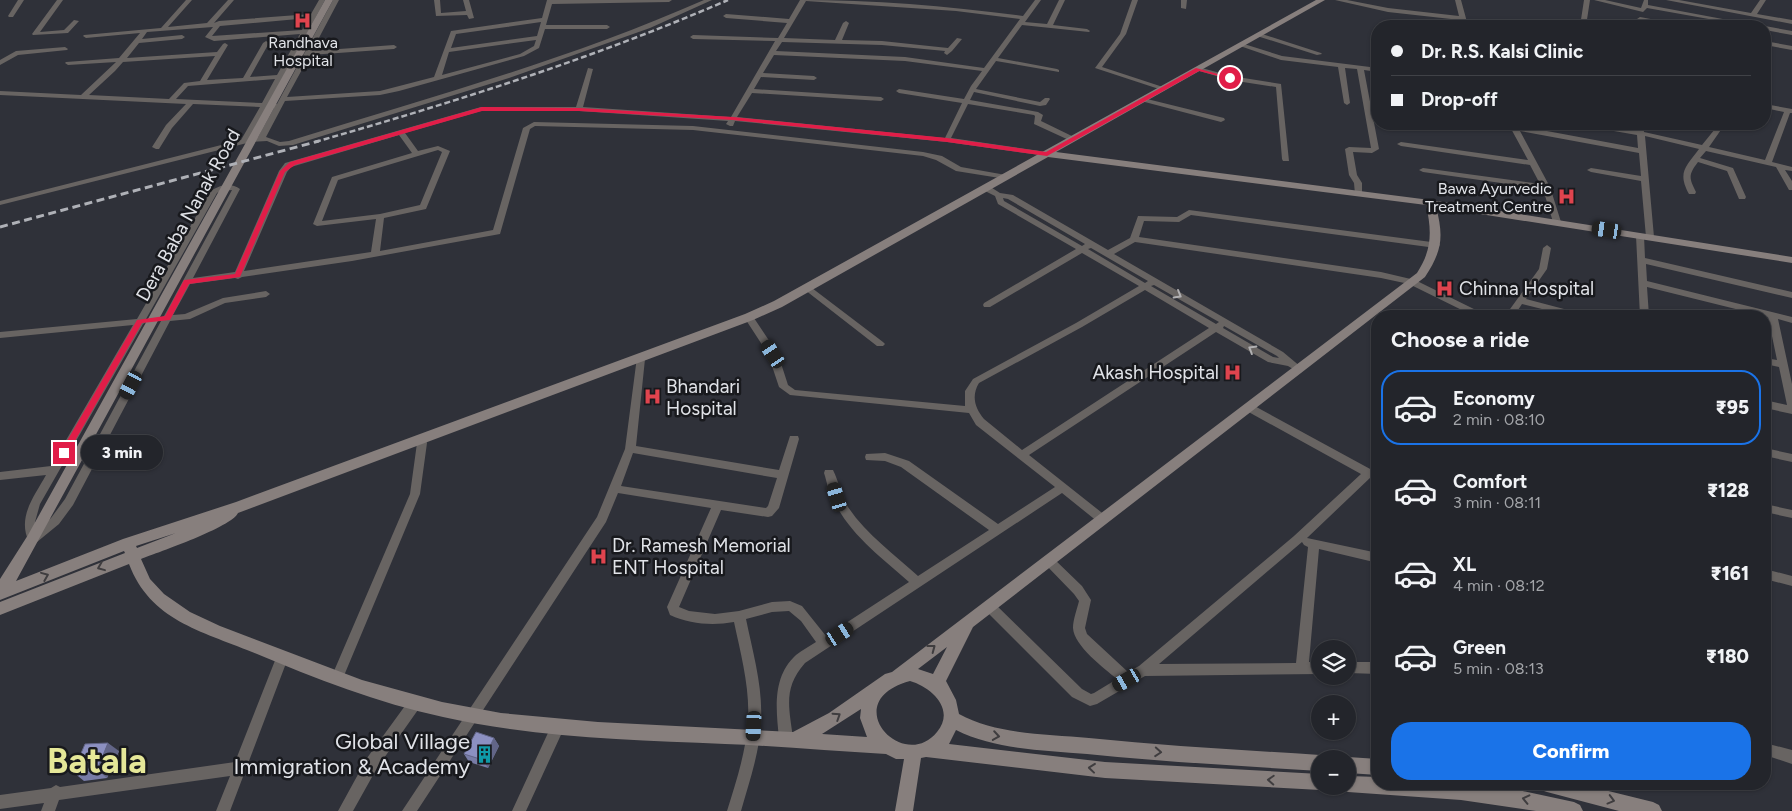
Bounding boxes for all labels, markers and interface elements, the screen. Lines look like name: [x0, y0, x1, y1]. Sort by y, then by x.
hospital icon: Randhava Hospital: [293, 10, 313, 30]
place label: Randhava Hospital: [268, 33, 338, 70]
text: Dr. R.S. Kalsi Clinic: [1421, 40, 1583, 63]
route start: [1219, 67, 1241, 89]
text: Drop-off: [1421, 88, 1498, 111]
street label: Dera Baba Nanak Road: [131, 125, 245, 305]
place label: Bawa Ayurvedic Treatment Centre: [1425, 179, 1552, 216]
hospital icon: Bawa Ayurvedic Treatment Centre: [1556, 187, 1576, 207]
car: [1591, 220, 1622, 240]
place label: Chinna Hospital: [1459, 277, 1594, 300]
hospital icon: Chinna Hospital: [1435, 278, 1455, 298]
one-way arrow: [1172, 288, 1181, 298]
text: Choose a ride: [1391, 326, 1529, 353]
car: [758, 337, 787, 371]
one-way arrow: [1248, 345, 1257, 355]
place label: Akash Hospital: [1093, 361, 1219, 384]
hospital icon: Akash Hospital: [1223, 362, 1243, 382]
car: [117, 368, 144, 402]
place label: Bhandari Hospital: [666, 375, 740, 420]
icon: car: [1393, 385, 1438, 430]
hospital icon: Bhandari Hospital: [642, 387, 662, 407]
text: Economy: [1453, 387, 1535, 410]
text: ₹95: [1716, 396, 1749, 419]
text: 2 min · 08:10: [1453, 410, 1545, 429]
callout: 3 min: [82, 436, 164, 470]
route end: [53, 442, 75, 464]
text: 3 min: [102, 443, 142, 462]
icon: car: [1393, 468, 1438, 513]
text: Comfort: [1453, 470, 1528, 493]
text: ₹128: [1707, 479, 1749, 502]
car: [825, 480, 848, 514]
text: 3 min · 08:11: [1453, 493, 1541, 512]
place label: Dr. Ramesh Memorial ENT Hospital: [612, 534, 791, 579]
hospital icon: Dr. Ramesh Memorial ENT Hospital: [588, 546, 608, 566]
icon: car: [1393, 551, 1438, 596]
text: XL: [1453, 553, 1476, 576]
one-way arrow: [97, 561, 106, 572]
text: ₹161: [1710, 562, 1749, 585]
one-way arrow: [40, 572, 49, 582]
text: 4 min · 08:12: [1453, 576, 1545, 595]
car: [823, 620, 856, 648]
icon: car: [1393, 634, 1438, 679]
text: Green: [1453, 636, 1506, 659]
map controls: [1311, 640, 1356, 795]
button: layers: [1311, 640, 1356, 685]
text: ₹180: [1706, 645, 1749, 668]
one-way arrow: [926, 646, 935, 654]
text: 5 min · 08:13: [1453, 659, 1544, 678]
car: [1110, 666, 1143, 694]
button: +: [1311, 695, 1356, 740]
car: [745, 711, 762, 741]
one-way arrow: [832, 712, 841, 722]
button: Confirm: [1391, 722, 1751, 780]
place label: Global Village Immigration & Academy: [234, 728, 470, 780]
one-way arrow: [992, 730, 1000, 740]
district label: Batala: [47, 740, 147, 782]
building icon: Global Village Immigration & Academy: [474, 744, 494, 764]
one-way arrow: [1154, 747, 1162, 758]
button: −: [1311, 750, 1356, 795]
one-way arrow: [1087, 763, 1095, 774]
one-way arrow: [1267, 775, 1275, 786]
one-way arrow: [1607, 794, 1615, 804]
one-way arrow: [1522, 795, 1531, 805]

